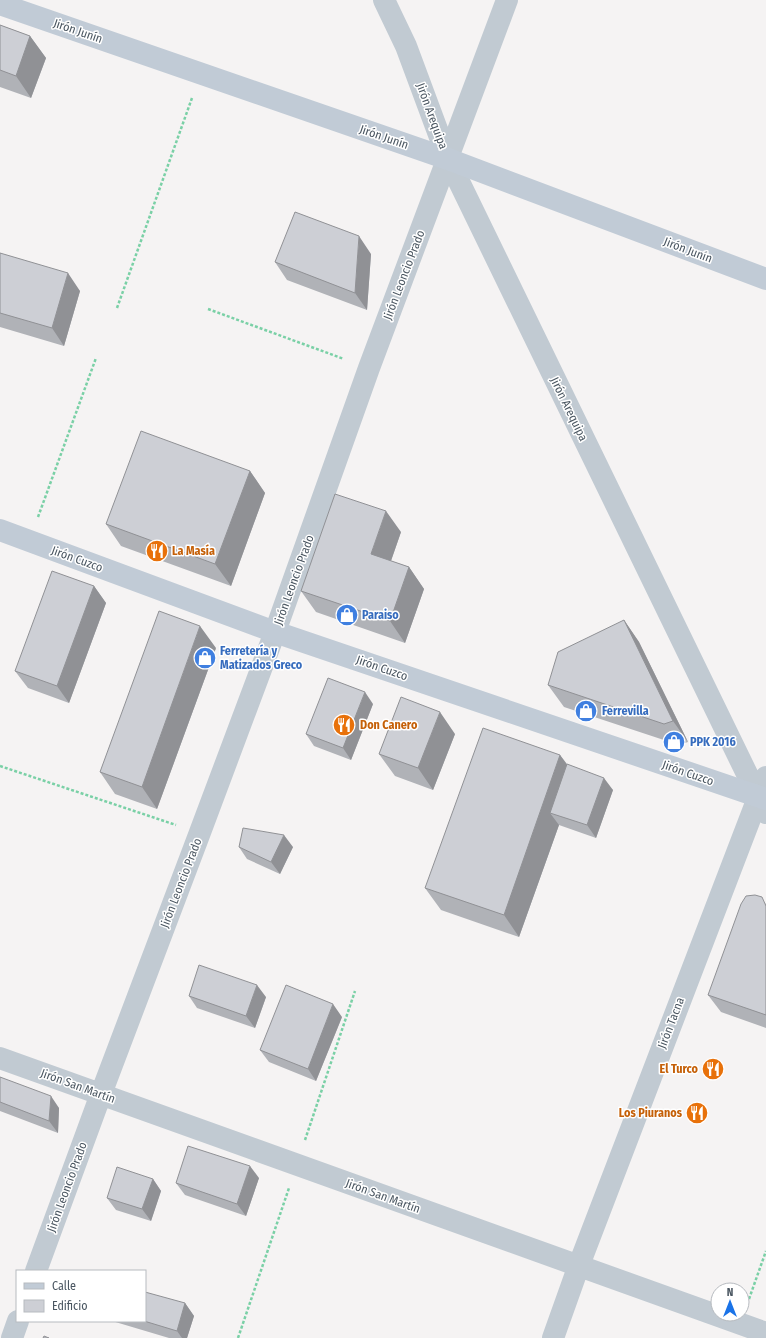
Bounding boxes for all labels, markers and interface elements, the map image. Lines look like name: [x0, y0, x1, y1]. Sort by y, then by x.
street label: Jirón Junín: [52, 16, 104, 46]
street label: Jirón Arequipa: [414, 81, 451, 151]
street label: Jirón Junín: [358, 122, 410, 152]
street label: Jirón Leoncio Prado: [380, 228, 428, 322]
street label: Jirón Junín: [662, 234, 714, 266]
street label: Jirón Arequipa: [547, 375, 591, 443]
street label: Jirón Leoncio Prado: [271, 533, 317, 627]
restaurant icon: La Masía: [144, 538, 170, 564]
street label: Jirón Cuzco: [49, 543, 105, 575]
place label: La Masía: [172, 544, 215, 558]
shop icon: Paraiso: [334, 602, 360, 628]
place label: Paraiso: [362, 608, 399, 622]
place label: Ferretería y Matizados Greco: [220, 644, 303, 672]
shop icon: Ferretería y Matizados Greco: [192, 645, 218, 671]
street label: Jirón Cuzco: [354, 653, 410, 683]
shop icon: Ferrevilla: [573, 698, 599, 724]
place label: Ferrevilla: [602, 704, 649, 718]
restaurant icon: Don Canero: [331, 712, 357, 738]
place label: Don Canero: [360, 718, 418, 732]
shop icon: PPK 2016: [661, 729, 687, 755]
place label: PPK 2016: [690, 735, 736, 749]
street label: Jirón Cuzco: [660, 758, 716, 788]
street label: Jirón Leoncio Prado: [157, 836, 205, 930]
street label: Jirón Tacna: [655, 995, 687, 1051]
restaurant icon: El Turco: [700, 1056, 726, 1082]
place label: El Turco: [660, 1062, 699, 1076]
street label: Jirón San Martín: [39, 1066, 117, 1106]
restaurant icon: Los Piuranos: [684, 1100, 710, 1126]
place label: Los Piuranos: [619, 1106, 683, 1120]
street label: Jirón Leoncio Prado: [44, 1140, 90, 1234]
street label: Jirón San Martín: [344, 1176, 422, 1216]
legend: [16, 1270, 146, 1322]
text: Calle: [52, 1279, 76, 1293]
north arrow: [710, 1282, 750, 1322]
text: N: [727, 1286, 733, 1299]
text: Edificio: [52, 1299, 88, 1313]

